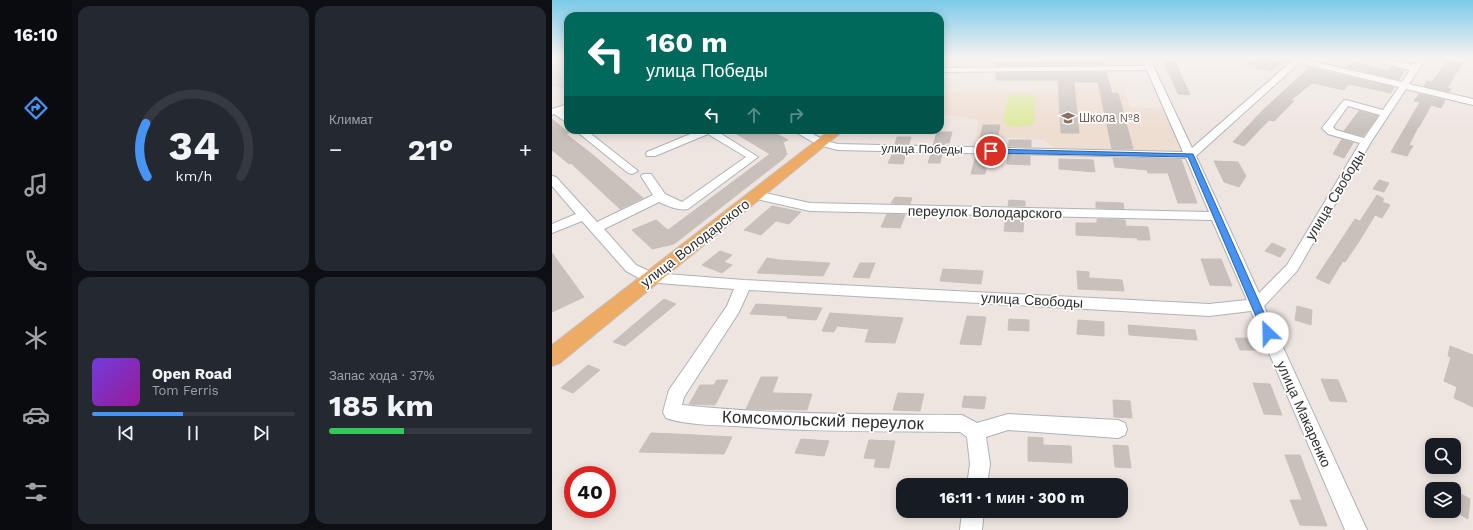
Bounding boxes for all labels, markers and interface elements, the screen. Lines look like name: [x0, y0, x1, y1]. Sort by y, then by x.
text: 16:10: [14, 24, 58, 45]
text: 160 m: [646, 26, 728, 59]
icon: left: [580, 28, 632, 80]
text: улица Победы: [646, 60, 768, 81]
icon: directions: [22, 94, 50, 122]
icon: left: [701, 104, 723, 126]
icon: ahead: [743, 104, 765, 126]
icon: right: [785, 104, 807, 126]
school or university icon: Школа №8: [1060, 110, 1076, 126]
place label: Школа №8: [1079, 111, 1140, 125]
text: Климат: [329, 112, 373, 127]
text: 34: [168, 120, 219, 169]
text: 21°: [408, 132, 453, 167]
pin: [974, 134, 1008, 168]
text: −: [329, 137, 342, 162]
text: +: [519, 137, 532, 162]
icon: arrive: [980, 140, 1002, 162]
street label: улица Победы: [881, 141, 963, 157]
street label: улица Свободы: [1302, 147, 1368, 243]
text: km/h: [175, 167, 212, 183]
icon: music: [22, 171, 50, 199]
street label: улица Володарского: [638, 196, 753, 290]
street label: переулок Володарского: [908, 203, 1063, 221]
icon: phone: [22, 247, 50, 275]
street label: улица Свободы: [981, 289, 1083, 311]
position arrow: [1247, 312, 1289, 354]
icon: climate: [22, 324, 50, 352]
street label: улица Макаренко: [1273, 358, 1335, 470]
text: Open Road: [152, 365, 232, 383]
text: Запас хода · 37%: [329, 368, 435, 383]
text: Tom Ferris: [152, 383, 219, 398]
text: 185 km: [329, 388, 434, 423]
icon: car: [22, 401, 50, 429]
street label: Комсомольский переулок: [722, 406, 925, 434]
icon: previous: [115, 422, 137, 444]
icon: pause: [182, 422, 204, 444]
icon: next: [250, 422, 272, 444]
map controls: [1425, 438, 1461, 518]
button: search: [1425, 438, 1461, 474]
speed limit sign: 40: [564, 466, 616, 518]
icon: filters: [22, 478, 50, 506]
button: layers: [1425, 482, 1461, 518]
text: 16:11 · 1 мин · 300 m: [939, 489, 1085, 507]

